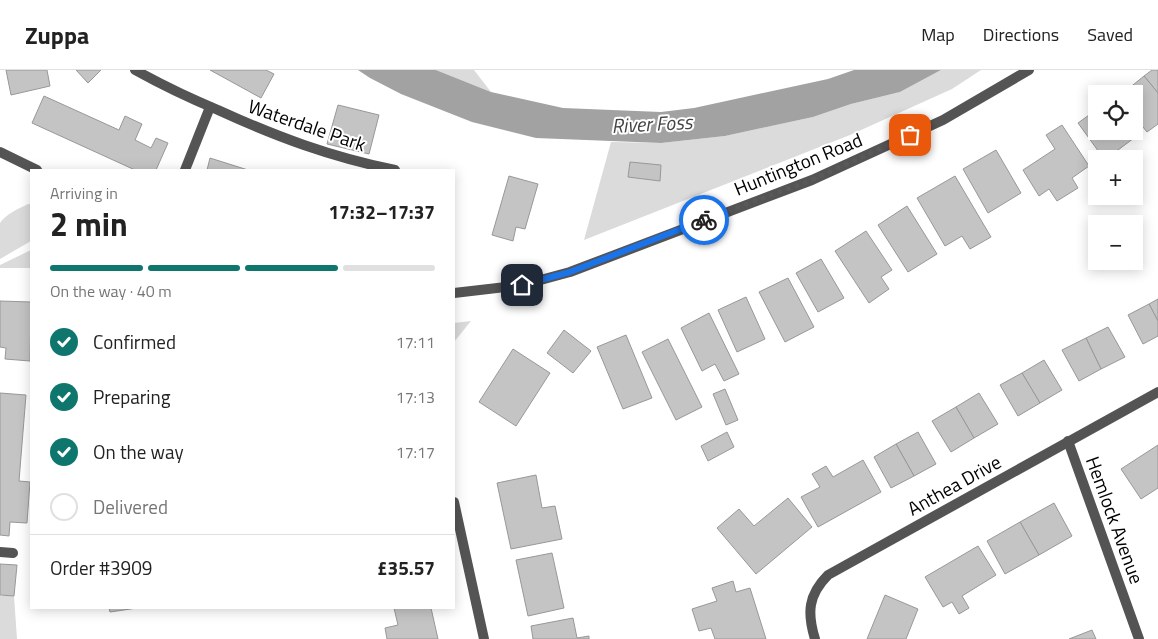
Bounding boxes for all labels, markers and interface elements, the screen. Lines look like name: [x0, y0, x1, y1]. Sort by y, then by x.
text: Zuppa: [25, 17, 89, 53]
text: Map: [921, 21, 955, 48]
text: Directions: [983, 21, 1059, 48]
text: Saved: [1087, 21, 1133, 48]
map controls: [1088, 85, 1143, 270]
button: locate: [1088, 85, 1143, 140]
street label: Waterdale Park: [244, 91, 370, 158]
water label: River Foss: [611, 106, 694, 141]
pin: [889, 114, 931, 156]
icon: bag: [896, 121, 924, 149]
street label: Huntington Road: [729, 125, 866, 202]
button: +: [1088, 150, 1143, 205]
text: Arriving in: [50, 181, 118, 205]
courier: [679, 195, 729, 245]
text: 17:32–17:37: [328, 197, 435, 226]
text: 2 min: [50, 200, 128, 248]
icon: bike: [690, 206, 718, 234]
button: −: [1088, 215, 1143, 270]
pin: [501, 264, 543, 306]
icon: home: [508, 271, 536, 299]
text: On the way · 40 m: [50, 279, 172, 303]
text: Confirmed: [93, 327, 176, 356]
icon: check: [50, 328, 78, 356]
text: 17:11: [396, 330, 435, 354]
text: Preparing: [93, 382, 170, 411]
icon: check: [50, 383, 78, 411]
text: 17:13: [396, 385, 435, 409]
text: On the way: [93, 437, 184, 466]
icon: check: [50, 438, 78, 466]
text: 17:17: [396, 440, 435, 464]
street label: Anthea Drive: [902, 447, 1006, 522]
street label: Hemlock Avenue: [1079, 452, 1152, 588]
text: Delivered: [93, 492, 168, 521]
text: Order #3909: [50, 553, 152, 582]
text: £35.57: [377, 553, 435, 582]

